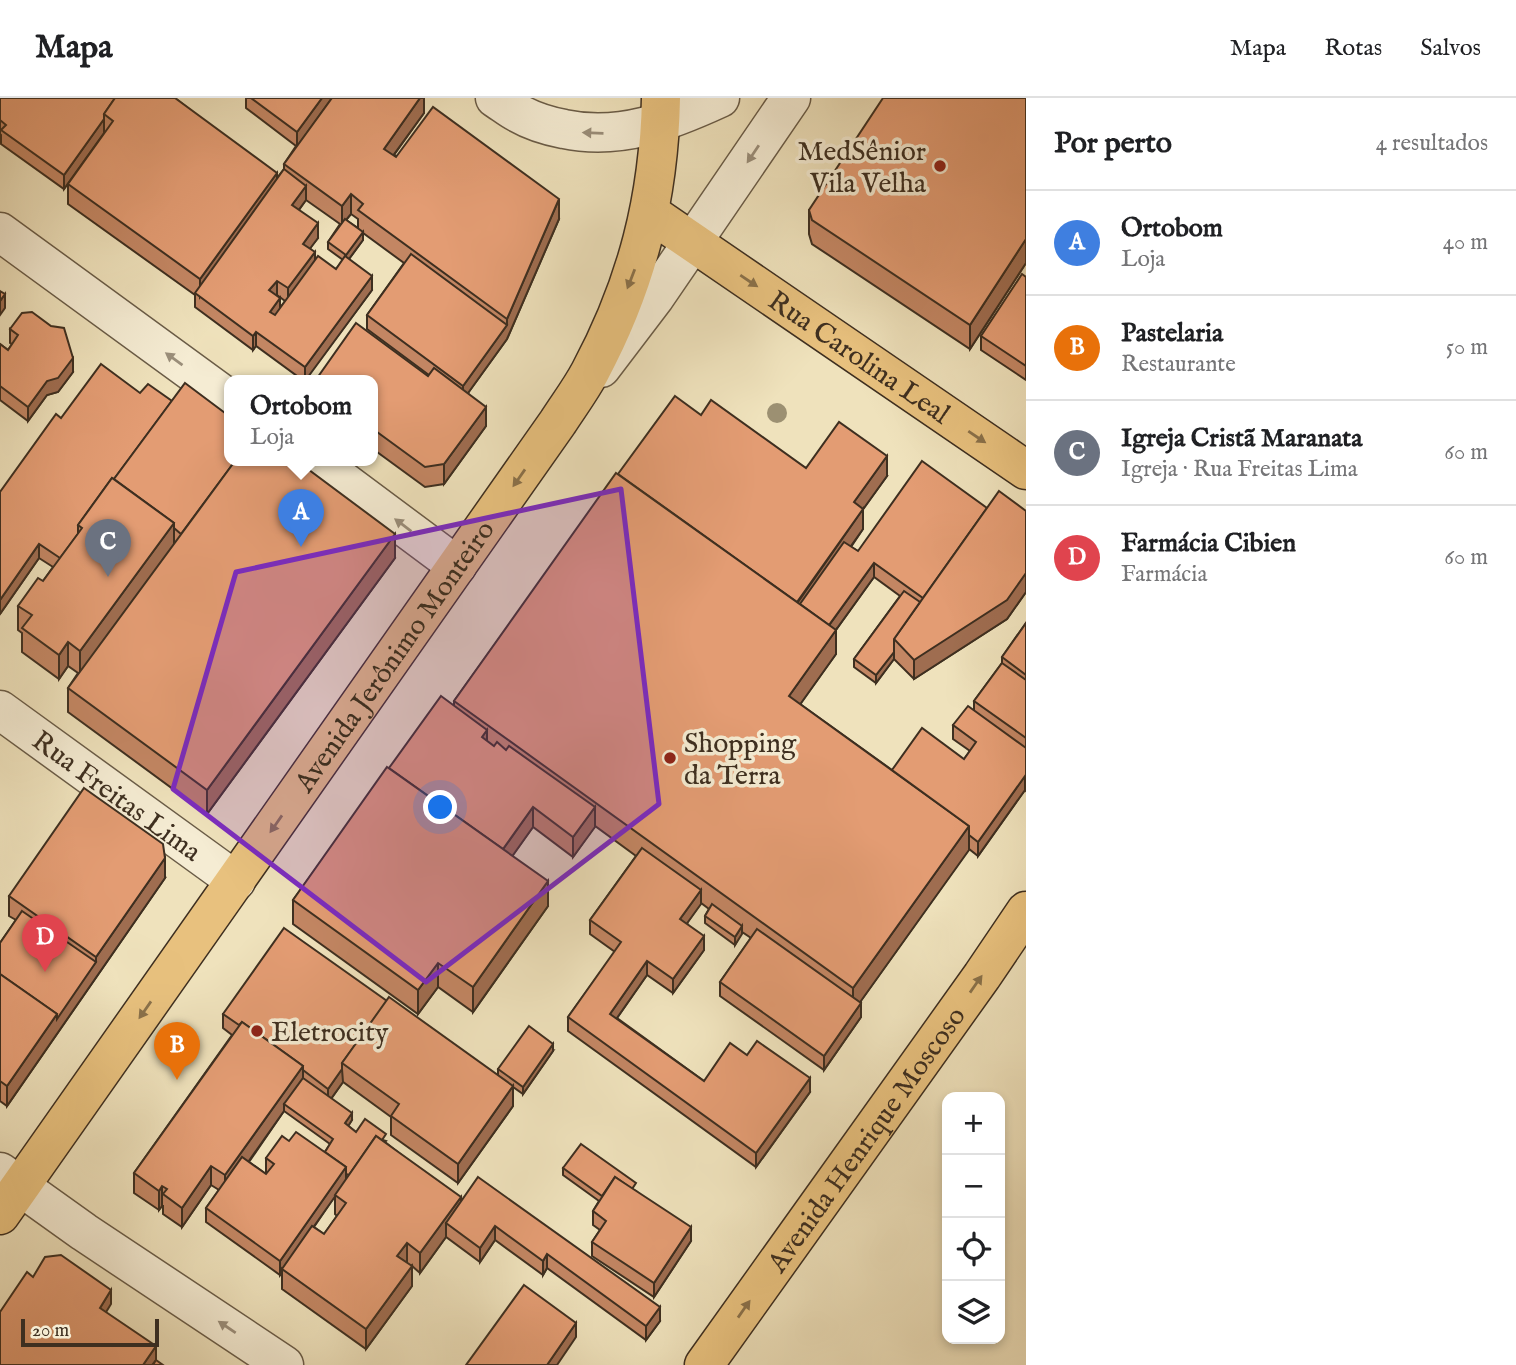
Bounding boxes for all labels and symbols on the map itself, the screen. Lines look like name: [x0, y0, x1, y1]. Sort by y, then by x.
one-way arrow: [582, 128, 604, 139]
place label: MedSênior Vila Velha: [797, 135, 927, 202]
one-way arrow: [746, 145, 760, 163]
marker: MedSênior Vila Velha: [932, 158, 948, 174]
one-way arrow: [626, 268, 637, 289]
one-way arrow: [740, 274, 758, 288]
street label: Rua Carolina Leal: [761, 284, 956, 433]
one-way arrow: [165, 352, 183, 366]
one-way arrow: [968, 430, 986, 444]
one-way arrow: [513, 468, 526, 487]
pin: A: [278, 489, 324, 547]
street label: Avenida Jerônimo Monteiro: [287, 513, 501, 797]
one-way arrow: [394, 517, 412, 532]
pin: C: [85, 519, 131, 577]
street label: Rua Freitas Lima: [24, 724, 208, 871]
place label: Shopping da Terra: [684, 727, 797, 794]
marker: Shopping da Terra: [662, 750, 678, 766]
your location: [423, 790, 457, 824]
one-way arrow: [269, 815, 283, 833]
pin: D: [22, 914, 68, 972]
one-way arrow: [969, 975, 983, 994]
one-way arrow: [138, 1001, 152, 1019]
street label: Avenida Henrique Moscoso: [760, 1001, 974, 1281]
place label: Eletrocity: [271, 1016, 389, 1051]
pin: B: [154, 1022, 200, 1080]
marker: Eletrocity: [249, 1023, 265, 1039]
one-way arrow: [737, 1300, 751, 1318]
scale bar: [21, 1316, 159, 1348]
one-way arrow: [217, 1321, 237, 1334]

